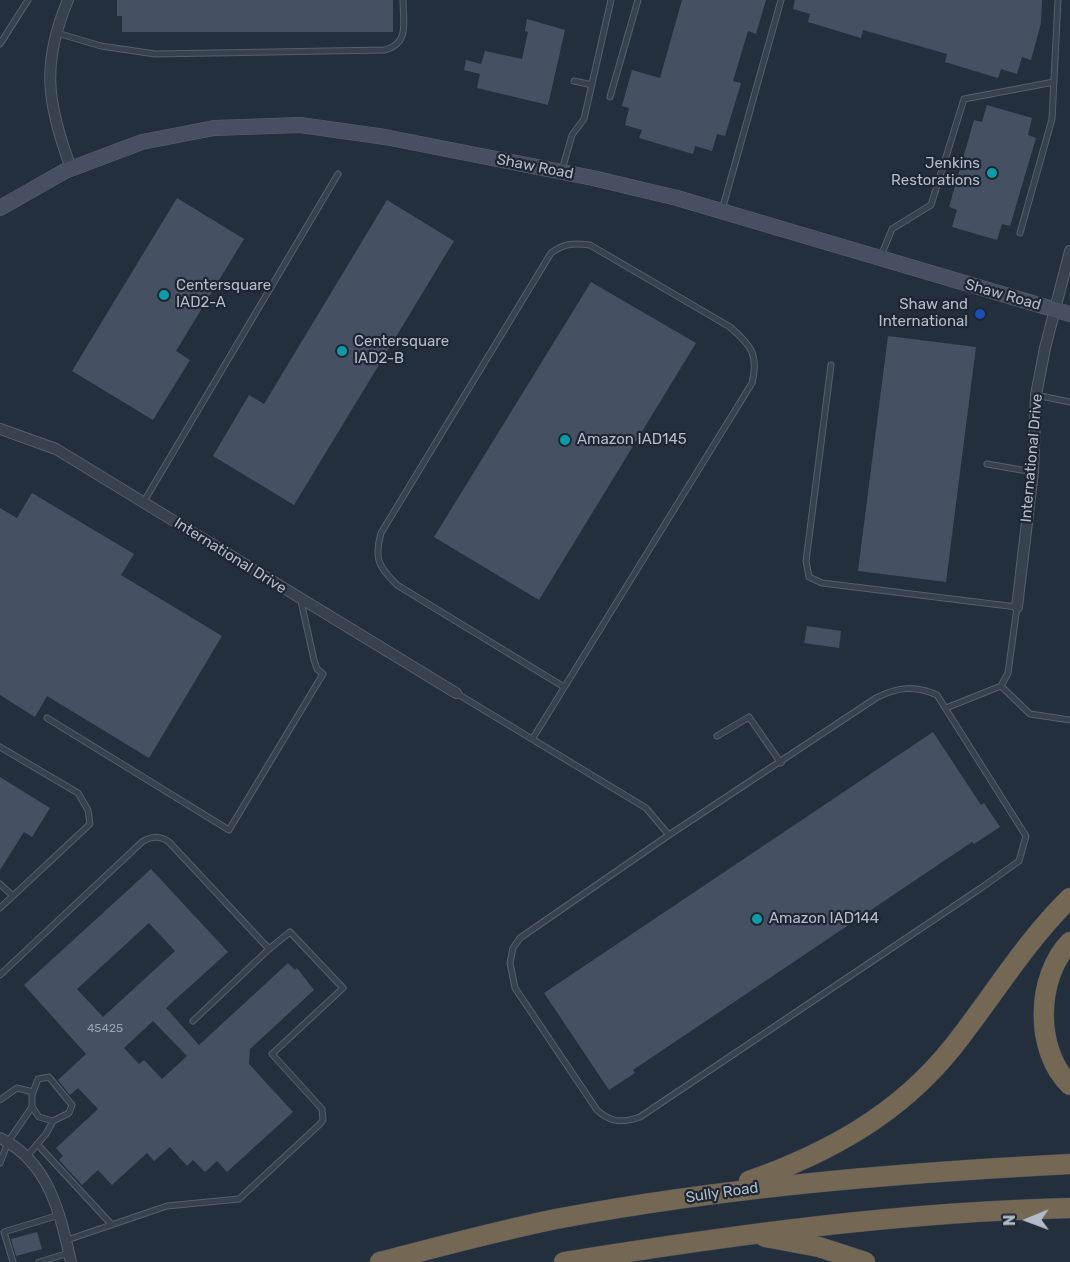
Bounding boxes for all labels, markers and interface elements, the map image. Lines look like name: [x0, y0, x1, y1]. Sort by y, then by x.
street label: Shaw Road: [495, 151, 575, 183]
place label: Jenkins Restorations: [891, 155, 980, 190]
marker: Jenkins Restorations: [985, 166, 999, 180]
street label: Shaw Road: [963, 276, 1043, 314]
place label: Centersquare IAD2-A: [176, 277, 271, 312]
marker: Centersquare IAD2-A: [157, 288, 171, 302]
place label: Shaw and International: [879, 296, 968, 331]
marker: Shaw and International: [973, 307, 987, 321]
place label: Centersquare IAD2-B: [354, 333, 449, 368]
marker: Centersquare IAD2-B: [335, 344, 349, 358]
street label: International Drive: [1017, 393, 1047, 523]
place label: Amazon IAD145: [577, 431, 687, 449]
marker: Amazon IAD145: [558, 433, 572, 447]
street label: International Drive: [170, 514, 290, 598]
place label: Amazon IAD144: [769, 910, 879, 928]
marker: Amazon IAD144: [750, 912, 764, 926]
house number: 45425: [87, 1022, 123, 1036]
street label: Sully Road: [685, 1179, 759, 1207]
north arrow: [998, 1190, 1058, 1250]
text: N: [1000, 1214, 1019, 1226]

